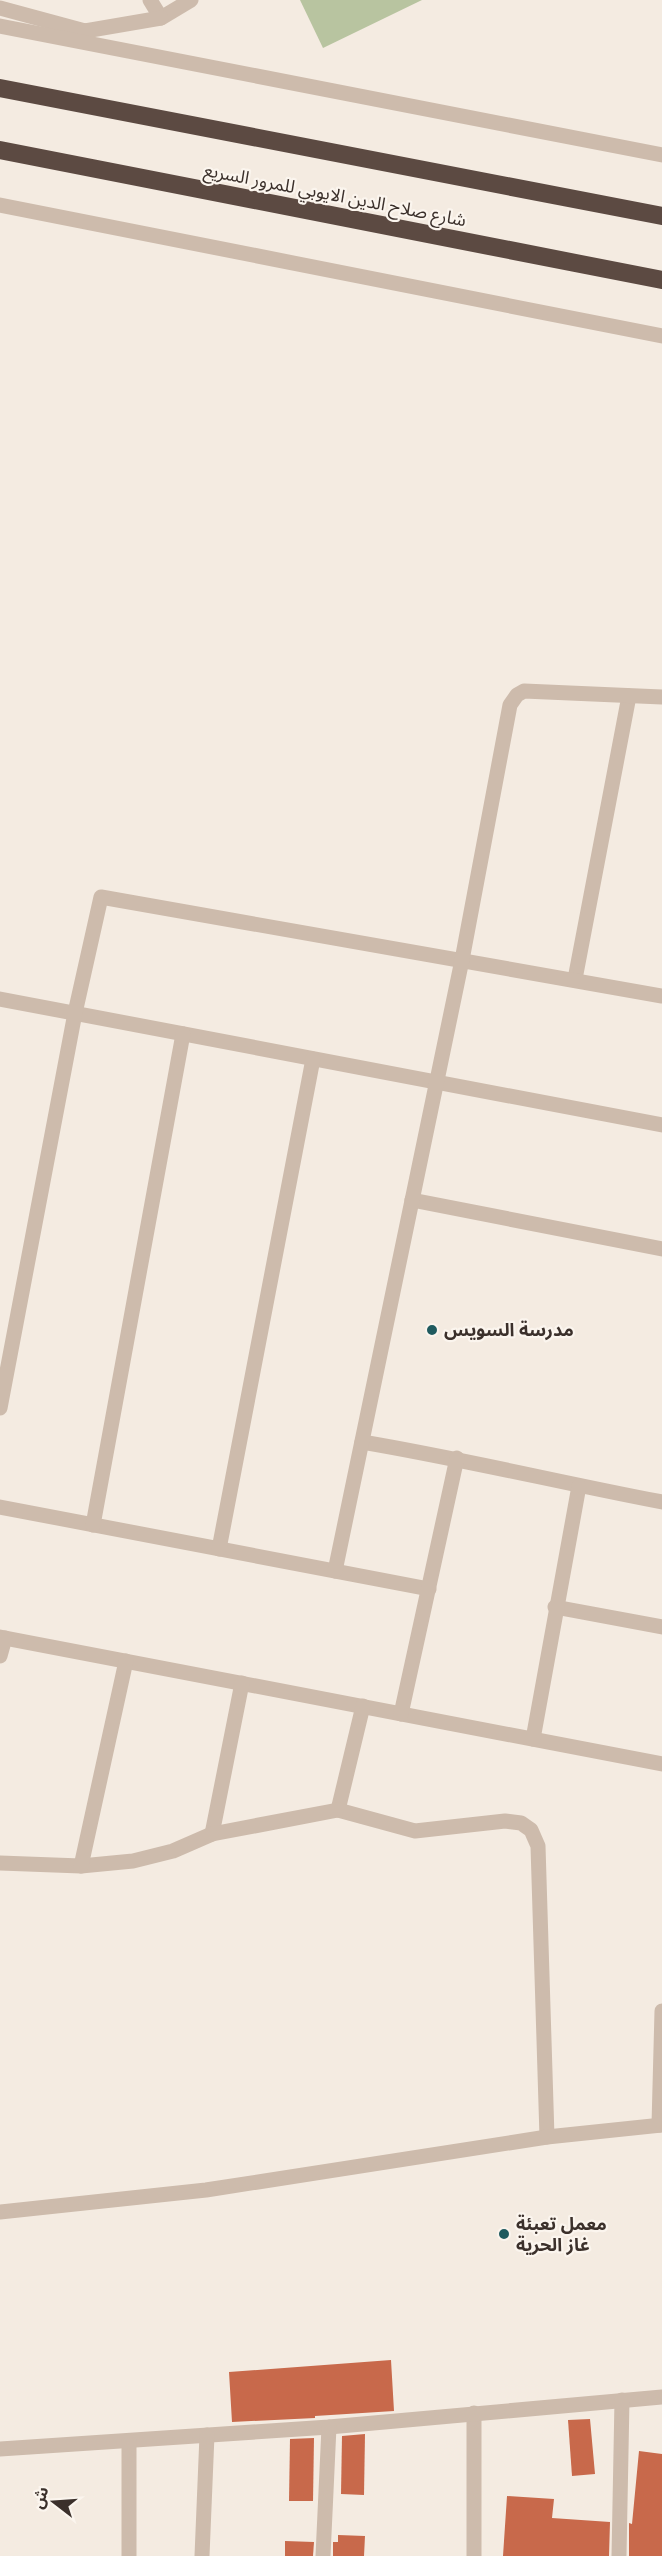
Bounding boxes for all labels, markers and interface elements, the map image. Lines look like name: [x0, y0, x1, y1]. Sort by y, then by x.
street label: شارع صلاح الدين الايوبي للمرور السريع: [201, 159, 468, 234]
place label: مدرسة السويس: [444, 1319, 574, 1341]
marker: مدرسة السويس: [425, 1323, 439, 1337]
place label: معمل تعبئة غاز الحرية: [516, 2213, 607, 2256]
marker: معمل تعبئة غاز الحرية: [497, 2227, 511, 2241]
north arrow: [24, 2472, 84, 2532]
text: ش: [28, 2484, 52, 2511]

